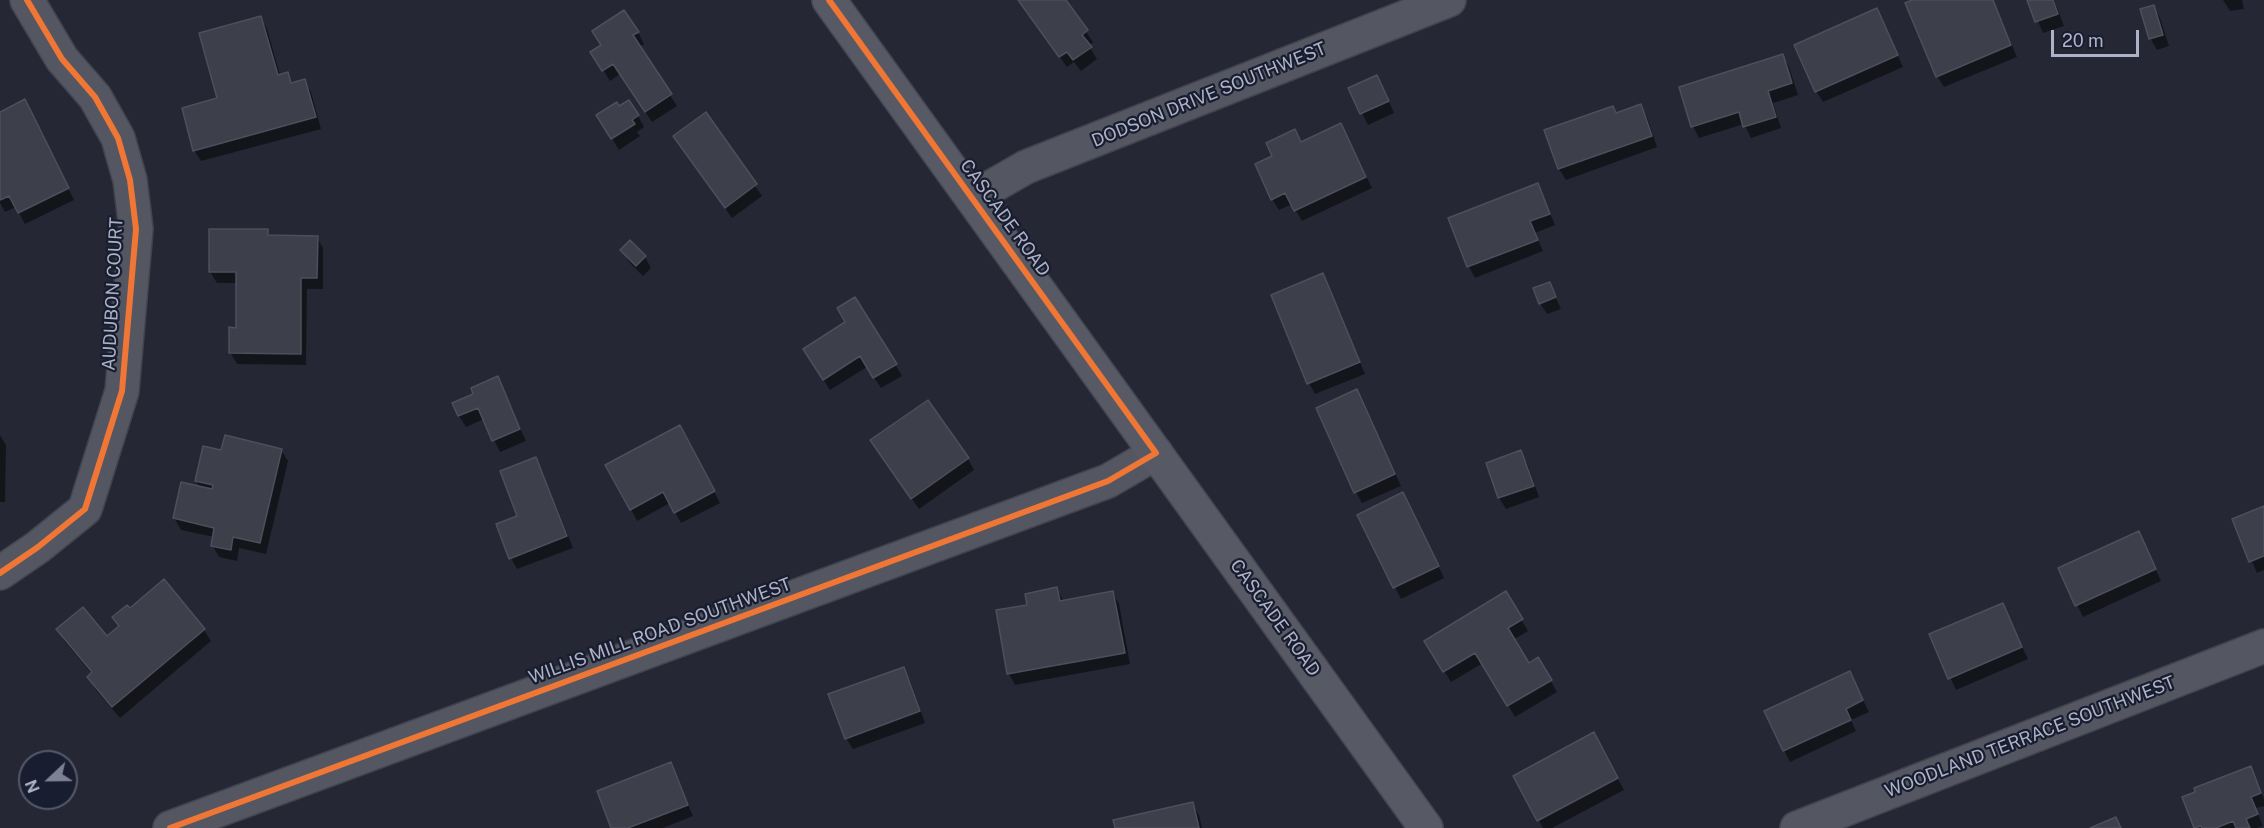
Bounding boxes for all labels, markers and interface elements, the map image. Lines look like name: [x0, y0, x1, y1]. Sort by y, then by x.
scale bar: [2054, 18, 2142, 56]
text: 20 m: [2062, 30, 2104, 51]
street label: DODSON DRIVE SOUTHWEST: [1089, 38, 1329, 152]
street label: CASCADE ROAD: [955, 155, 1055, 281]
street label: AUDUBON COURT: [98, 217, 128, 371]
street label: CASCADE ROAD: [1225, 555, 1325, 681]
street label: WILLIS MILL ROAD SOUTHWEST: [526, 573, 794, 689]
street label: WOODLAND TERRACE SOUTHWEST: [1882, 672, 2178, 802]
north arrow: [18, 750, 78, 810]
text: N: [22, 777, 44, 796]

